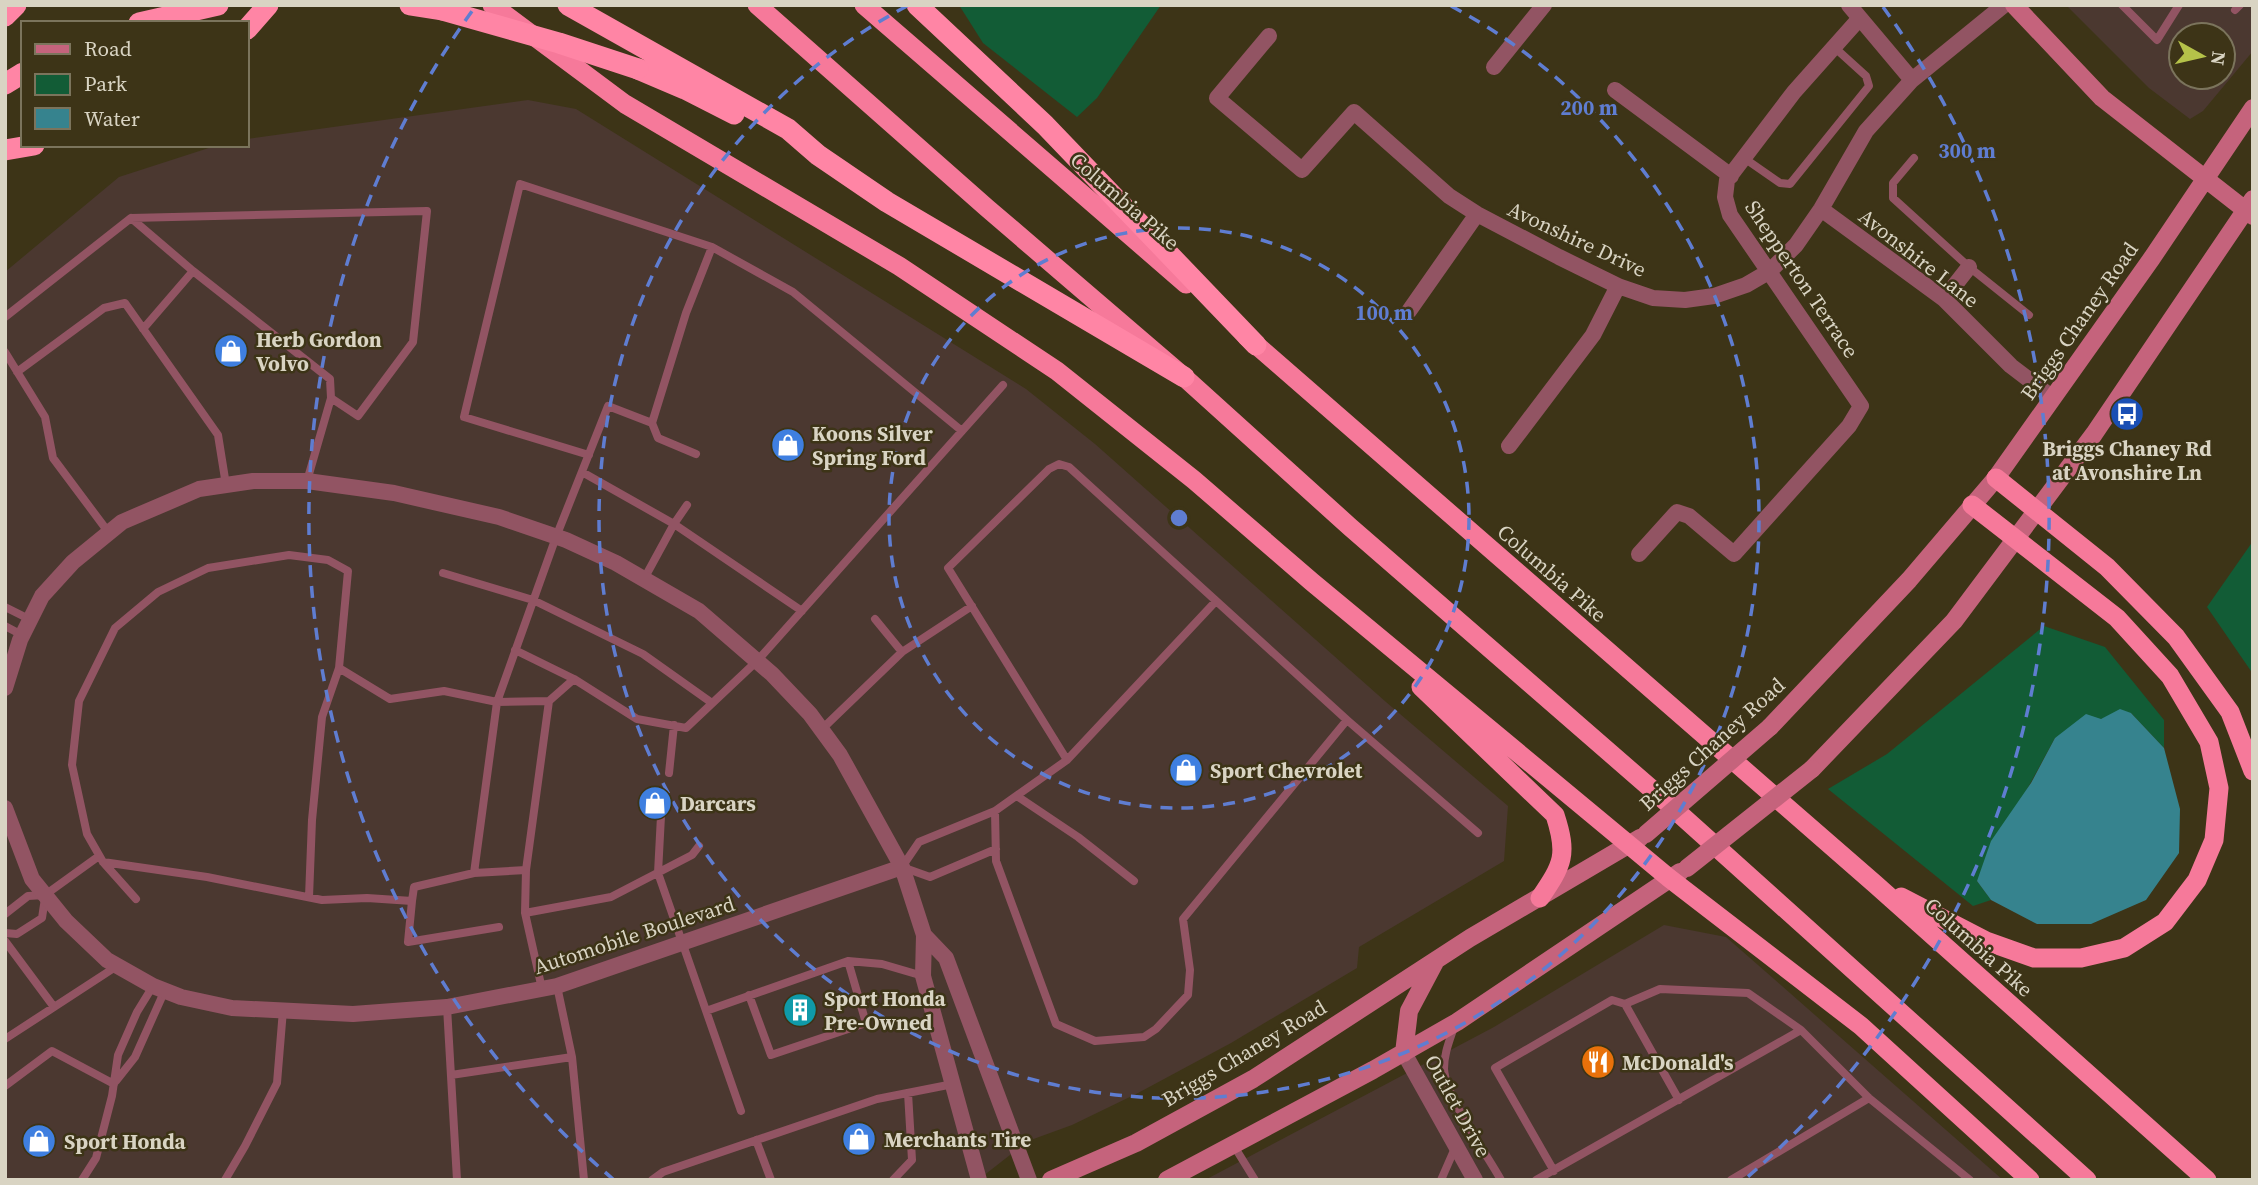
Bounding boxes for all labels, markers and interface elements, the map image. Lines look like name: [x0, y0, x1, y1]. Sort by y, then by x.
legend: [21, 21, 248, 147]
north arrow: [2167, 21, 2237, 91]
text: Road: [84, 34, 132, 63]
text: N: [2205, 50, 2233, 67]
text: Park: [84, 69, 128, 98]
text: 200 m: [1560, 93, 1618, 122]
text: Water: [84, 104, 140, 133]
text: 300 m: [1938, 136, 1996, 165]
street label: Columbia Pike: [1064, 145, 1186, 257]
street label: Avonshire Drive: [1503, 194, 1651, 284]
street label: Shepperton Terrace: [1738, 194, 1866, 364]
street label: Avonshire Lane: [1853, 202, 1985, 314]
street label: Briggs Chaney Road: [2014, 236, 2145, 406]
text: 100 m: [1355, 298, 1413, 327]
place label: Herb Gordon Volvo: [256, 325, 382, 378]
shop icon: Herb Gordon Volvo: [212, 332, 250, 370]
bus stop icon: Briggs Chaney Rd at Avonshire Ln: [2108, 395, 2146, 433]
place label: Koons Silver Spring Ford: [812, 419, 933, 472]
shop icon: Koons Silver Spring Ford: [769, 426, 807, 464]
place label: Briggs Chaney Rd at Avonshire Ln: [2042, 434, 2212, 487]
centre of rings: [1167, 506, 1191, 530]
street label: Columbia Pike: [1491, 517, 1613, 629]
street label: Briggs Chaney Road: [1633, 671, 1791, 817]
shop icon: Sport Chevrolet: [1167, 751, 1205, 789]
place label: Sport Chevrolet: [1210, 756, 1363, 785]
shop icon: Darcars: [636, 784, 674, 822]
place label: Darcars: [680, 789, 756, 818]
street label: Automobile Boulevard: [530, 889, 738, 981]
street label: Columbia Pike: [1919, 891, 2039, 1003]
place label: Sport Honda Pre-Owned: [824, 984, 946, 1037]
building icon: Sport Honda Pre-Owned: [781, 991, 819, 1029]
street label: Briggs Chaney Road: [1156, 992, 1332, 1114]
restaurant icon: McDonald's: [1579, 1043, 1617, 1081]
place label: McDonald's: [1622, 1048, 1734, 1077]
street label: Outlet Drive: [1418, 1049, 1498, 1163]
shop icon: Merchants Tire: [840, 1120, 878, 1158]
shop icon: Sport Honda: [20, 1122, 58, 1160]
place label: Merchants Tire: [884, 1125, 1031, 1154]
place label: Sport Honda: [64, 1127, 186, 1156]

